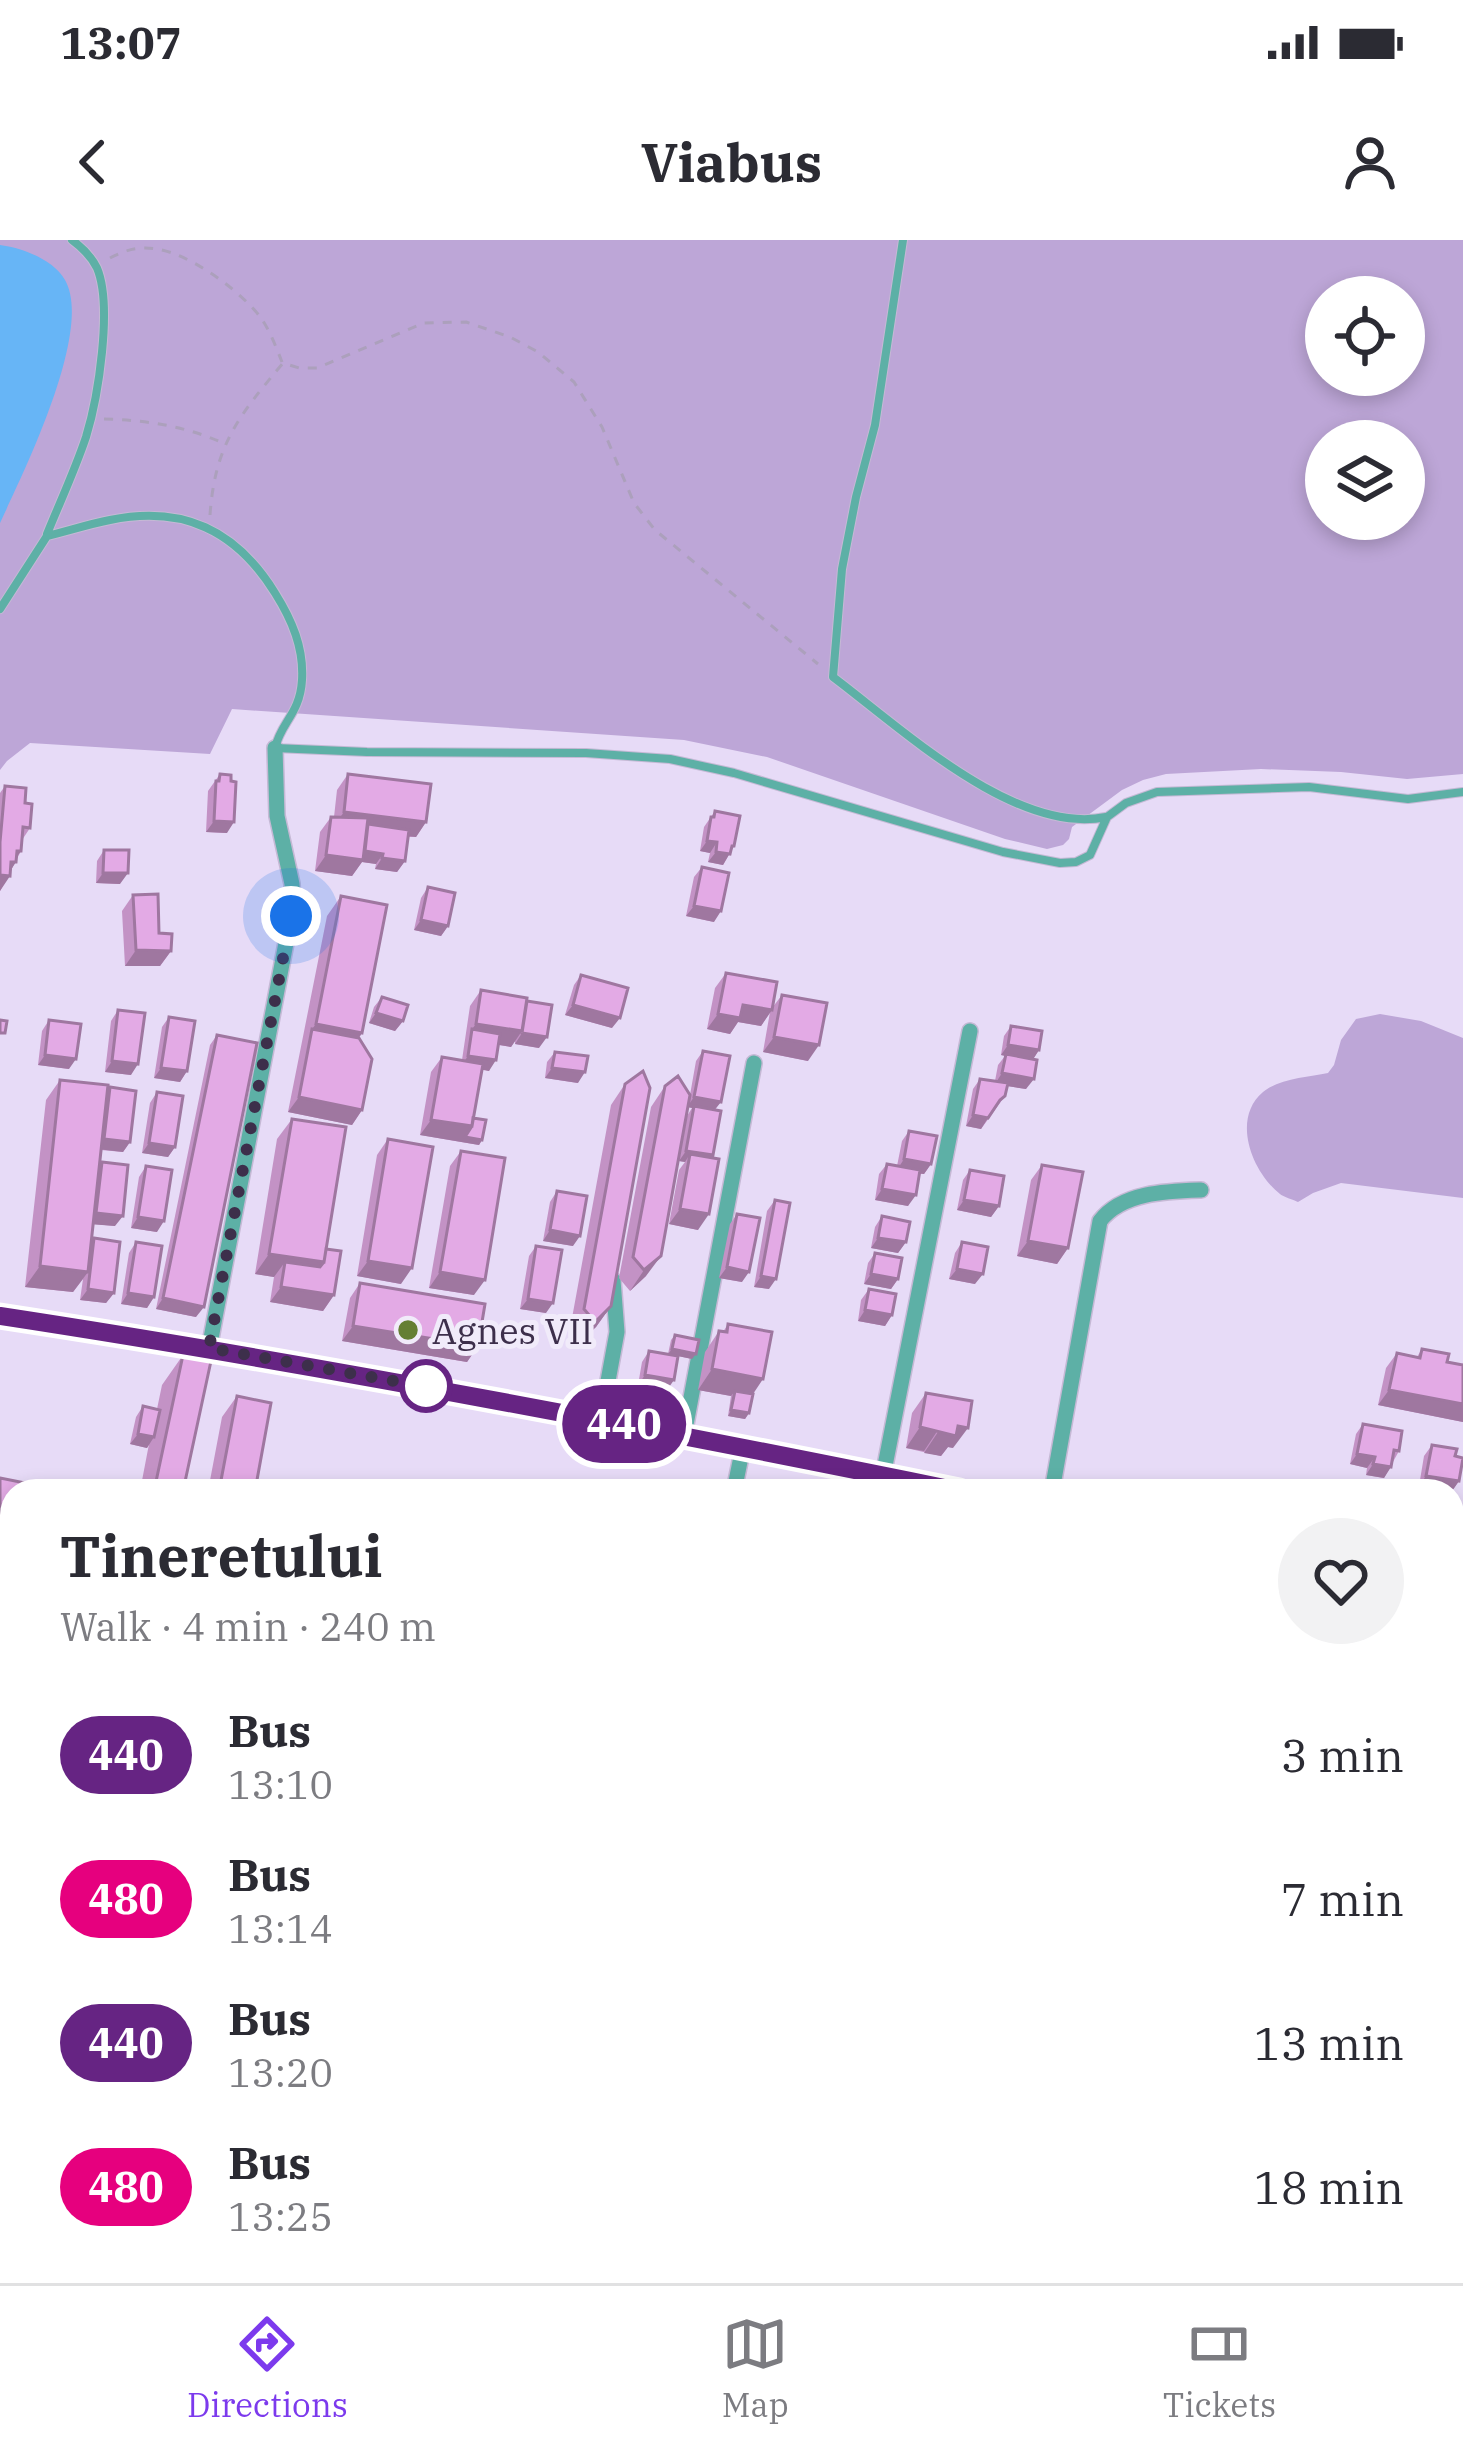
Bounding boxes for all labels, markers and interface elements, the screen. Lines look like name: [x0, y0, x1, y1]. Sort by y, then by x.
text: 13:07: [60, 13, 182, 71]
text: Viabus: [641, 127, 822, 197]
icon: back: [60, 129, 126, 195]
icon: person: [1337, 129, 1403, 195]
map controls: [1305, 276, 1425, 540]
button: locate: [1305, 276, 1425, 396]
button: layers: [1305, 420, 1425, 540]
your location: [261, 886, 321, 946]
place label: Agnes VII: [432, 1307, 593, 1354]
marker: Agnes VII: [395, 1317, 421, 1343]
unlabelled marker: [401, 1361, 451, 1411]
line badge: 440: [555, 1385, 693, 1463]
text: 440: [586, 1396, 662, 1451]
button: heart: [1278, 1518, 1404, 1644]
text: Tineretului: [60, 1519, 383, 1593]
text: Walk · 4 min · 240 m: [60, 1601, 436, 1652]
text: Bus: [228, 1701, 311, 1759]
text: 3 min: [1281, 1726, 1404, 1784]
text: 440: [88, 1727, 164, 1782]
text: 13:10: [228, 1759, 333, 1810]
text: Bus: [228, 1845, 311, 1903]
text: 7 min: [1281, 1870, 1404, 1928]
text: 480: [88, 1871, 164, 1926]
text: 13:14: [228, 1903, 333, 1954]
text: Bus: [228, 1989, 311, 2047]
text: 13 min: [1254, 2014, 1404, 2072]
text: 440: [88, 2015, 164, 2070]
text: 13:20: [228, 2047, 333, 2098]
text: Bus: [228, 2133, 311, 2191]
text: 18 min: [1254, 2158, 1404, 2216]
text: 480: [88, 2159, 164, 2214]
text: 13:25: [228, 2191, 333, 2242]
tab: Directions: [187, 2311, 348, 2426]
tab: Map: [722, 2311, 789, 2426]
tab: Tickets: [1163, 2311, 1276, 2426]

